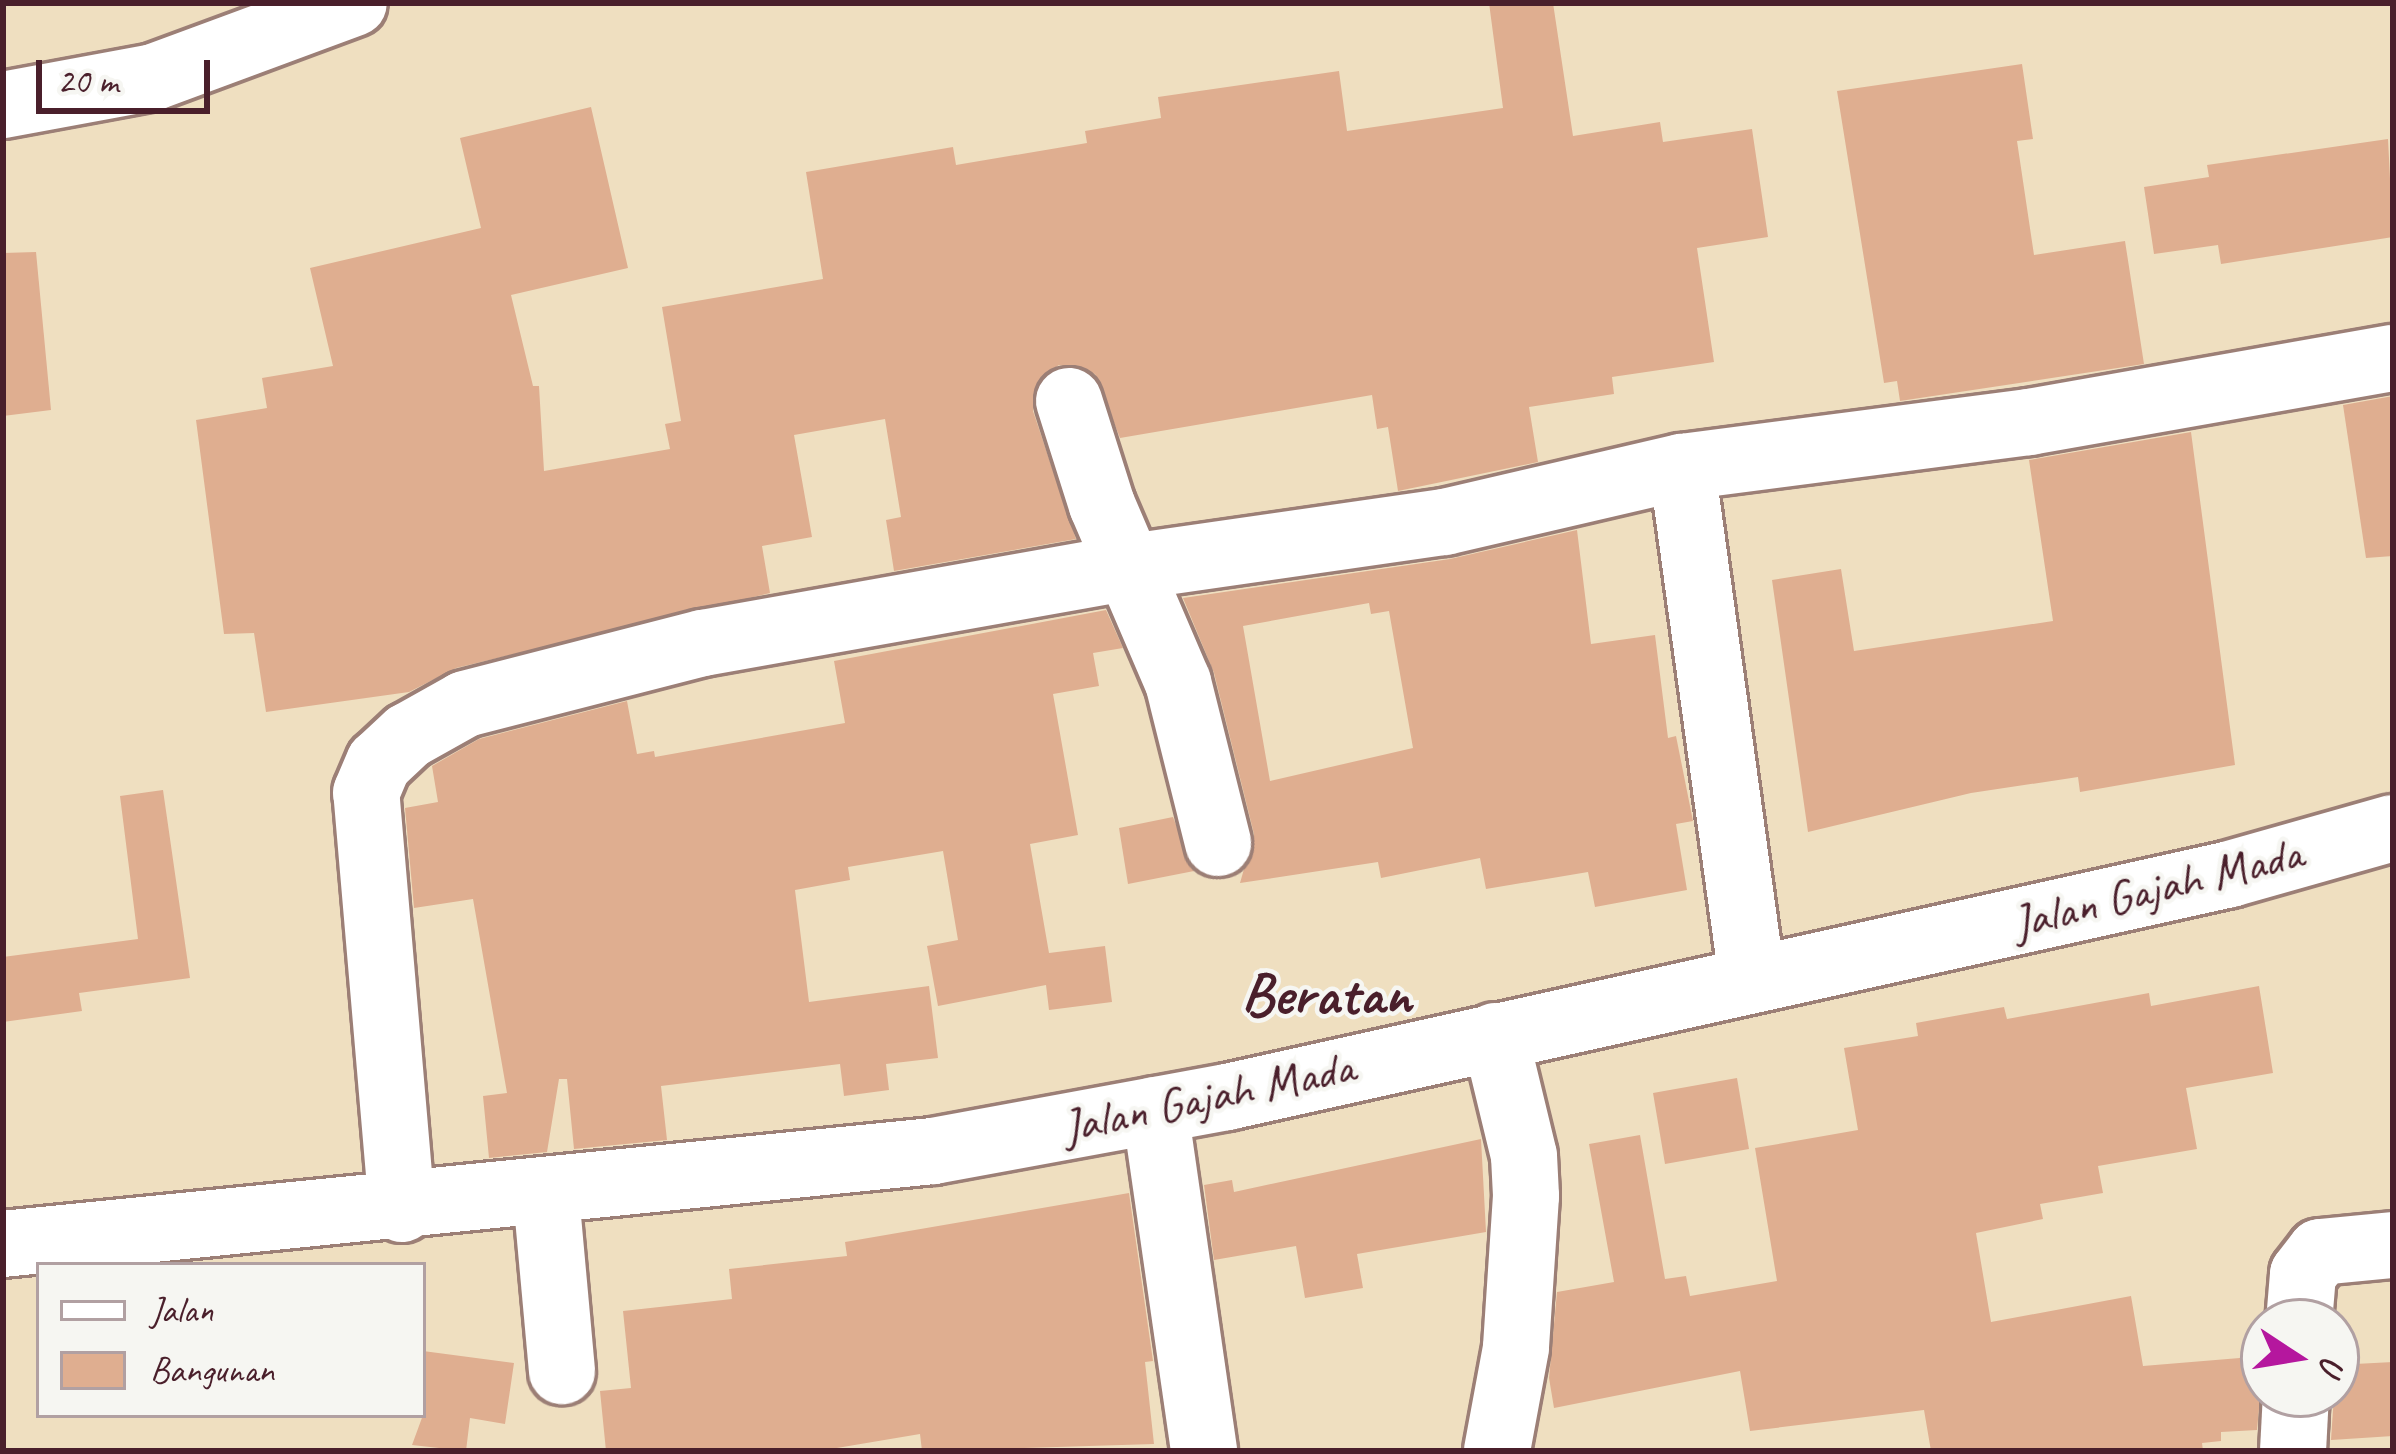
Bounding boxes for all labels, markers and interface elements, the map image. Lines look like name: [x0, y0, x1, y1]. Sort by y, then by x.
scale bar: [42, 36, 216, 110]
text: 20 m: [57, 58, 118, 104]
street label: Jalan Gajah Mada: [2006, 824, 2308, 952]
district label: Beratan: [1241, 958, 1411, 1030]
street label: Jalan Gajah Mada: [1057, 1038, 1359, 1156]
legend: [36, 1262, 426, 1418]
text: Jalan: [150, 1287, 213, 1333]
north arrow: [2240, 1298, 2360, 1418]
text: Bangunan: [150, 1347, 274, 1393]
text: U: [2310, 1353, 2354, 1377]

